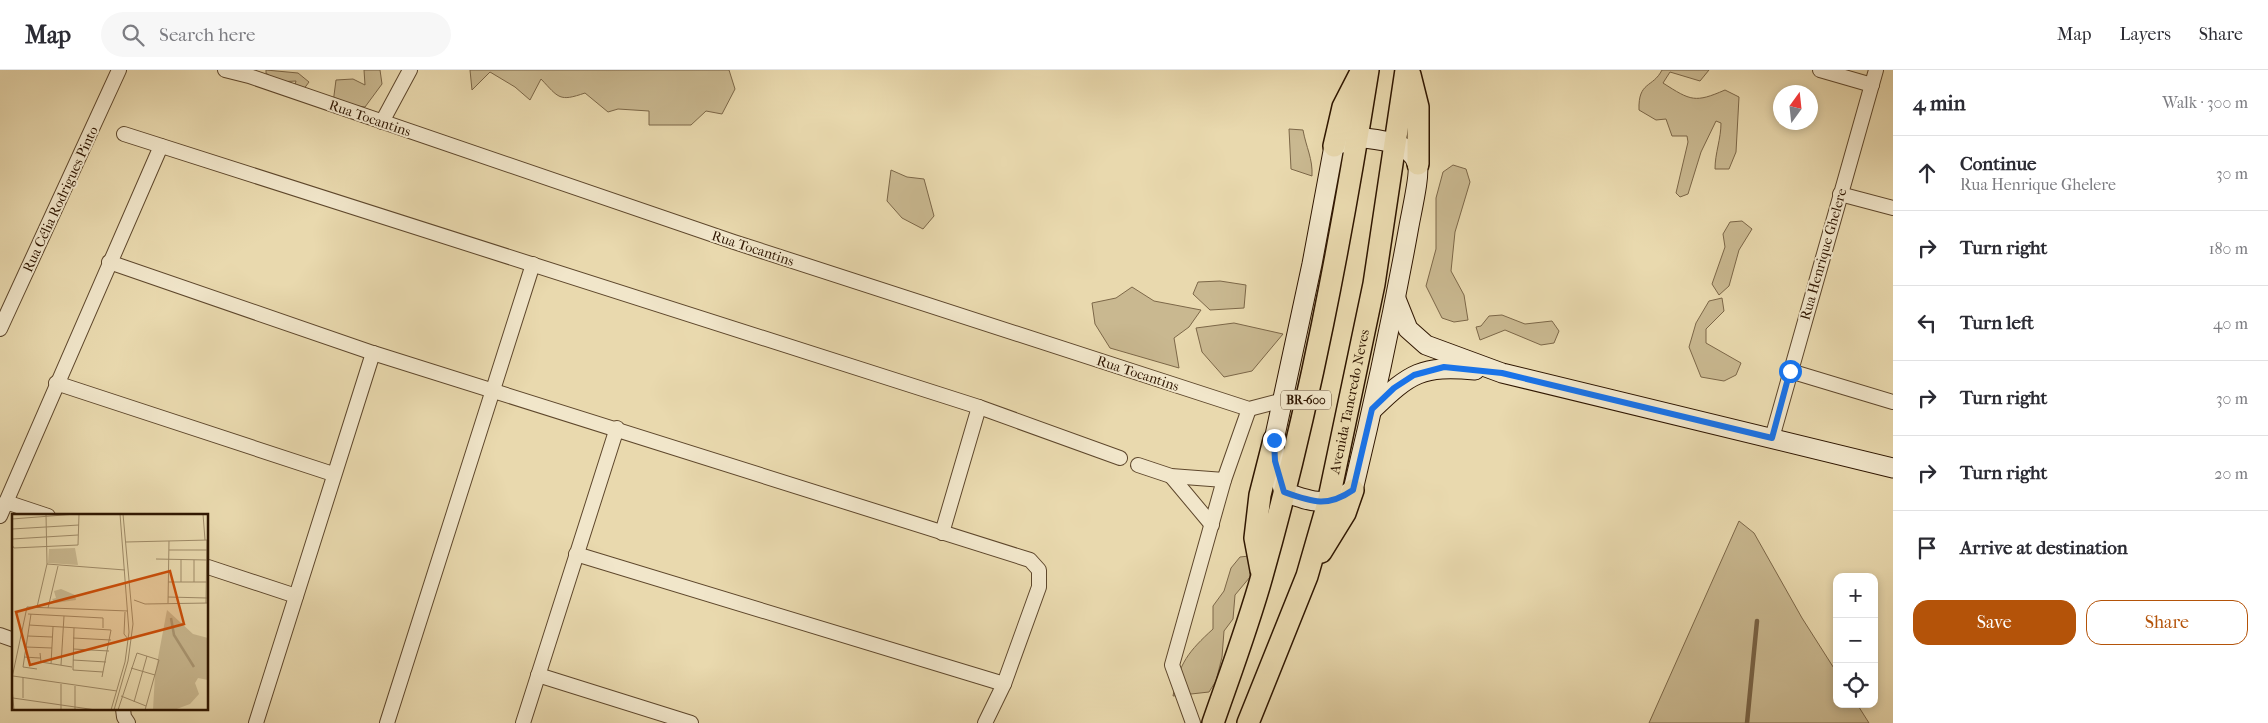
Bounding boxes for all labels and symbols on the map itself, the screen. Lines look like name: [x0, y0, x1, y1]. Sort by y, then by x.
north arrow: [1773, 85, 1818, 130]
street label: Rua Tocantins: [327, 96, 413, 140]
street label: Rua Célia Rodrigues Pinto: [19, 123, 102, 275]
street label: Rua Henrique Ghelere: [1797, 186, 1850, 322]
street label: Rua Tocantins: [709, 227, 796, 270]
street label: Avenida Tancredo Neves: [1326, 328, 1373, 476]
street label: Rua Tocantins: [1094, 352, 1181, 395]
route start: [1779, 360, 1802, 383]
road number: BR-600: [1281, 390, 1331, 410]
route end: [1263, 429, 1286, 452]
inset map: [12, 514, 209, 710]

